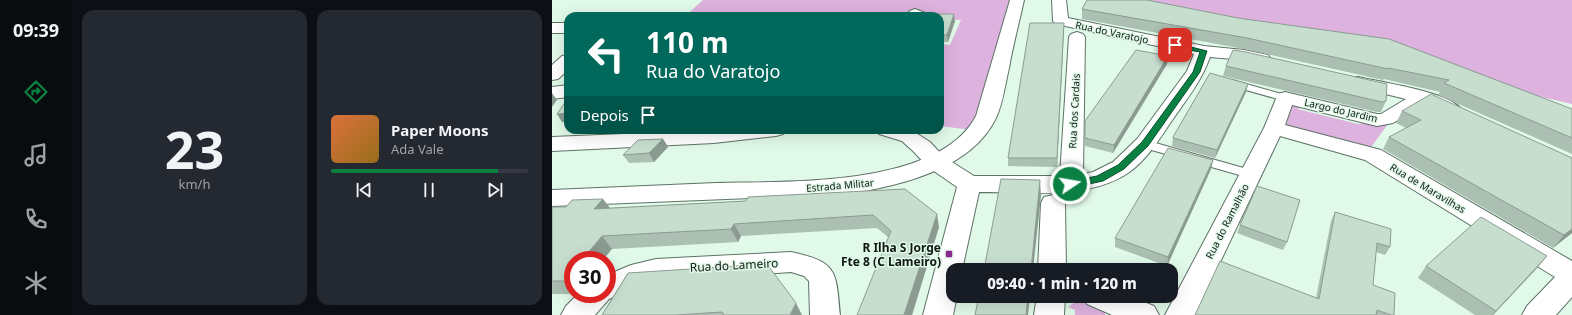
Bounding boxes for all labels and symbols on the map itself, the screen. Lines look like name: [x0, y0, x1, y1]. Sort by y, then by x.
street label: Rua do Varatojo: [1074, 17, 1150, 47]
pin: [1158, 28, 1192, 62]
street label: Rua dos Cardais: [1065, 73, 1083, 149]
street label: Largo do Jardim: [1303, 95, 1379, 125]
street label: Rua de Maravilhas: [1388, 160, 1469, 216]
position arrow: [1049, 163, 1091, 205]
street label: Estrada Militar: [806, 175, 874, 195]
street label: Rua do Ramalhão: [1202, 181, 1252, 261]
place label: R Ilha S Jorge Fte 8 (C Lameiro): [841, 239, 941, 270]
marker: R Ilha S Jorge Fte 8 (C Lameiro): [944, 249, 954, 259]
speed limit sign: 30: [564, 251, 616, 303]
street label: Rua do Lameiro: [689, 254, 779, 276]

